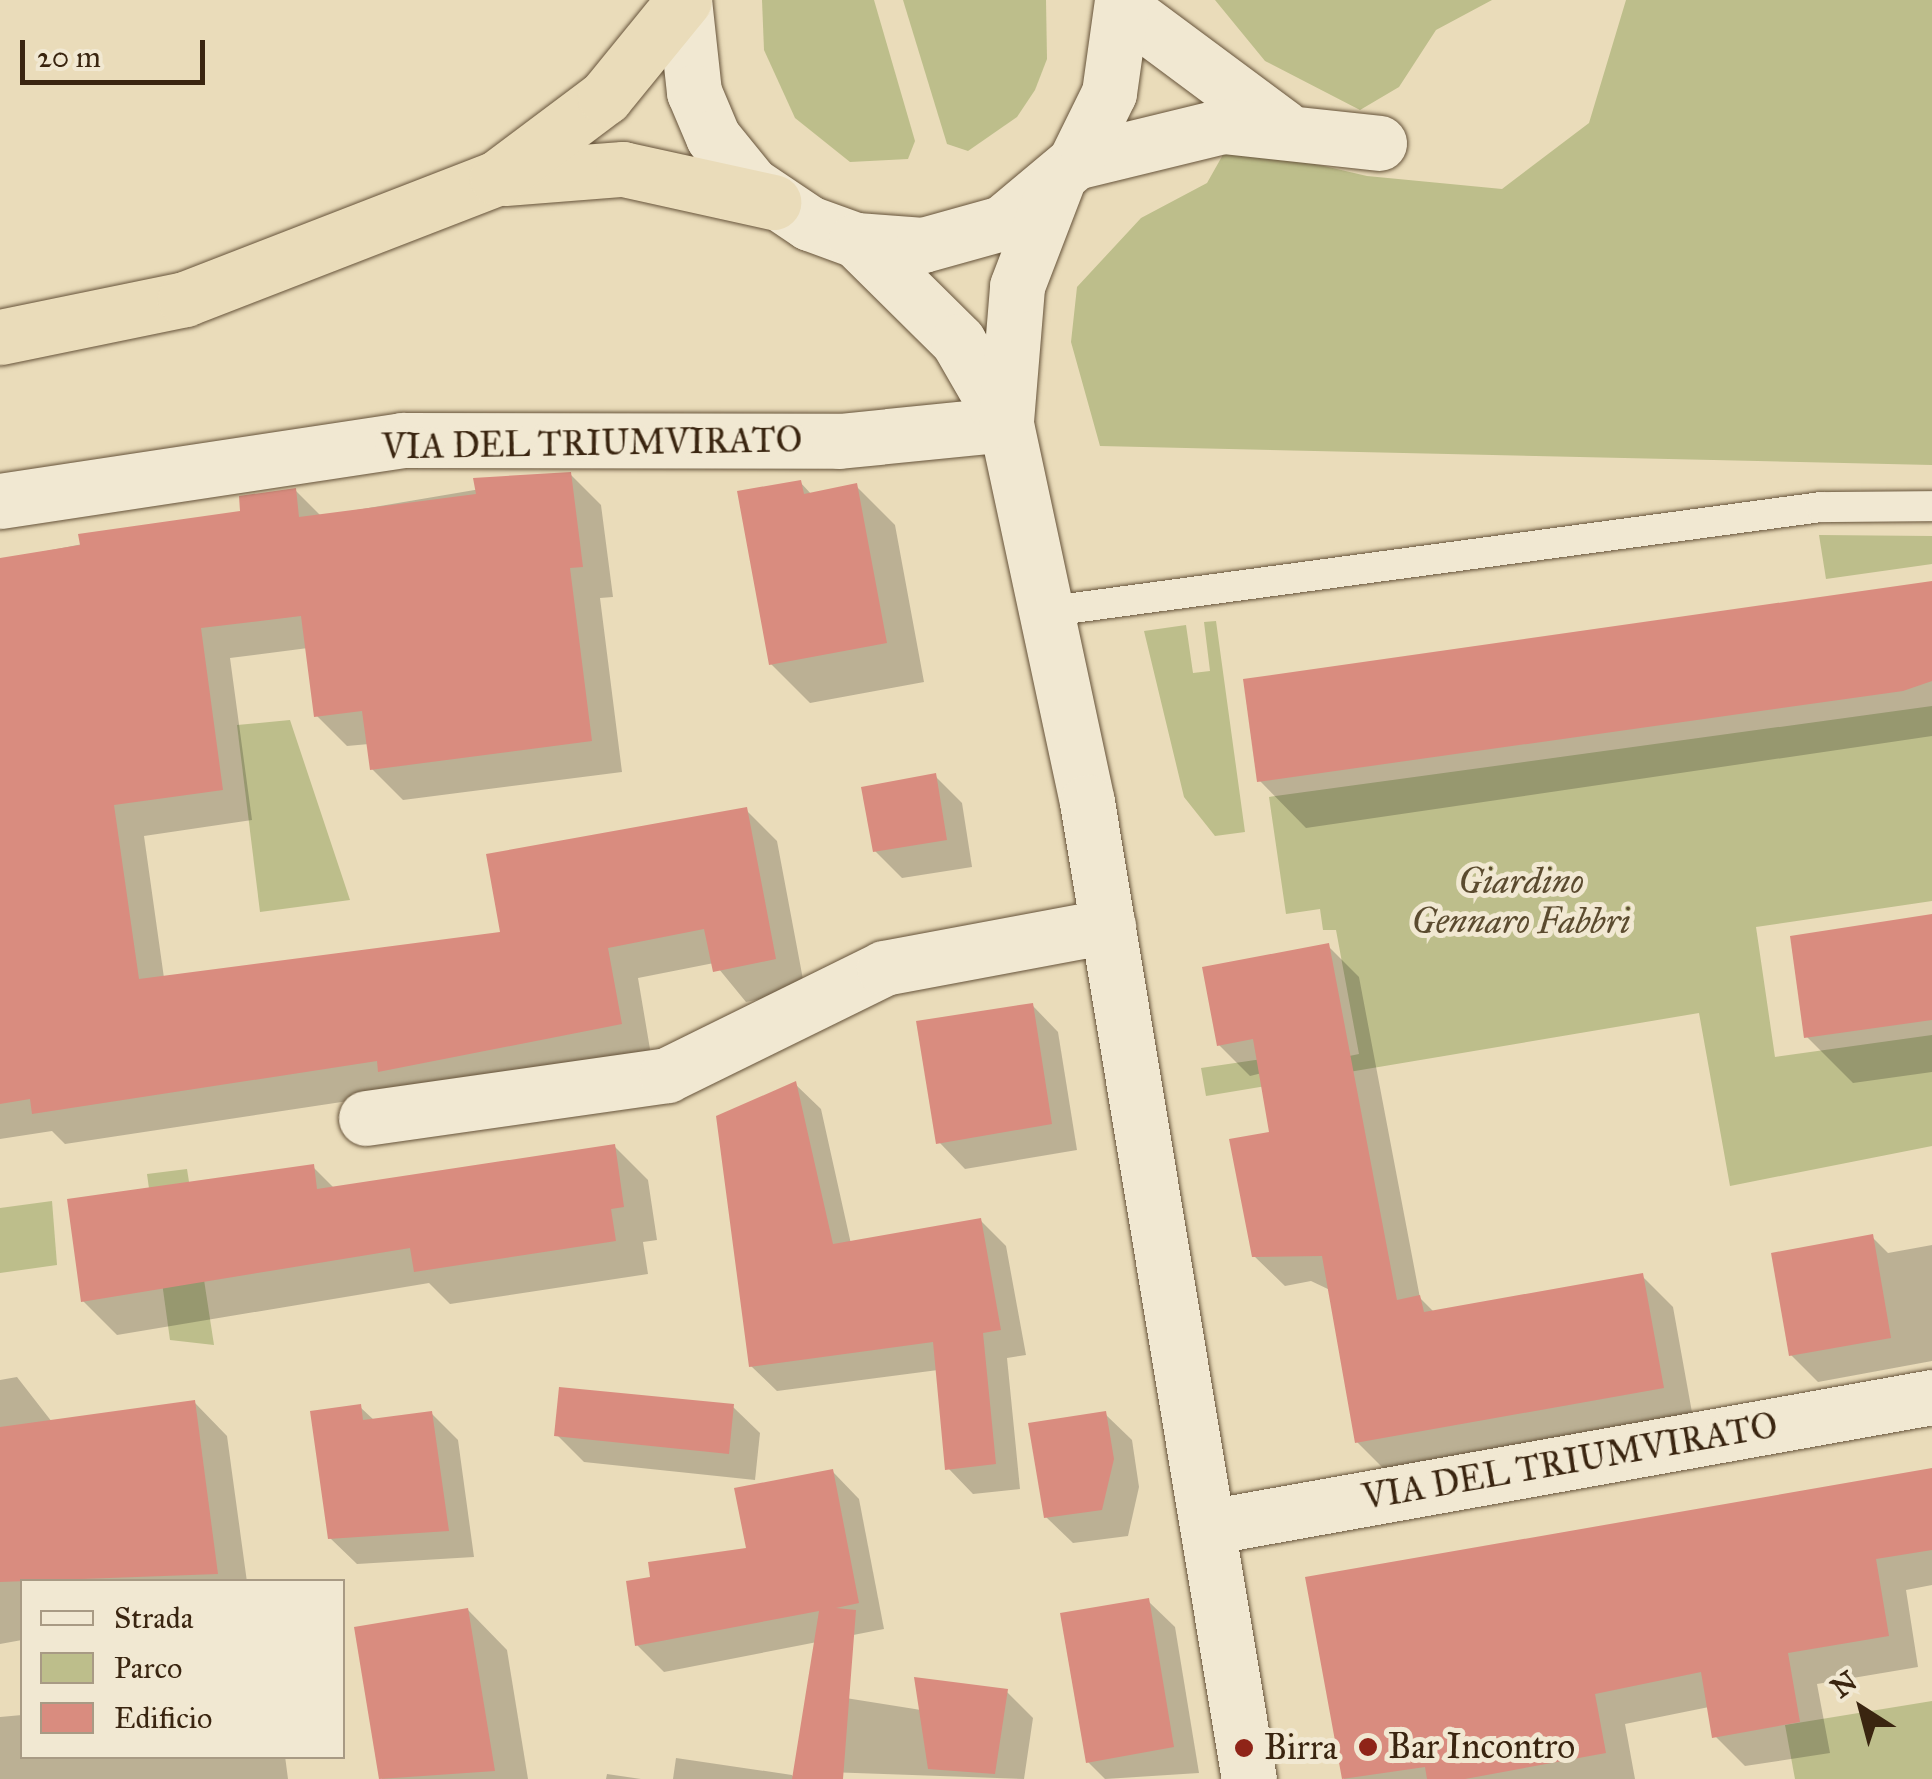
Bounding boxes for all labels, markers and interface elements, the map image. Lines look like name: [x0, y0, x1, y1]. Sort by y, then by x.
scale bar: [25, 20, 210, 82]
text: 20 m: [37, 39, 101, 75]
street label: VIA DEL TRIUMVIRATO: [381, 419, 803, 469]
park label: Giardino Gennaro Fabbri: [1411, 861, 1631, 943]
street label: VIA DEL TRIUMVIRATO: [1359, 1405, 1781, 1519]
legend: [20, 1579, 345, 1759]
text: Strada: [114, 1600, 194, 1636]
text: Parco: [114, 1650, 182, 1686]
north arrow: [1812, 1659, 1912, 1759]
text: N: [1824, 1663, 1864, 1705]
text: Edificio: [114, 1700, 212, 1736]
place label: Bar Incontro: [1388, 1726, 1575, 1768]
place label: Birra: [1264, 1727, 1338, 1769]
marker: Bar Incontro: [1357, 1736, 1379, 1758]
marker: Birra: [1233, 1737, 1255, 1759]

